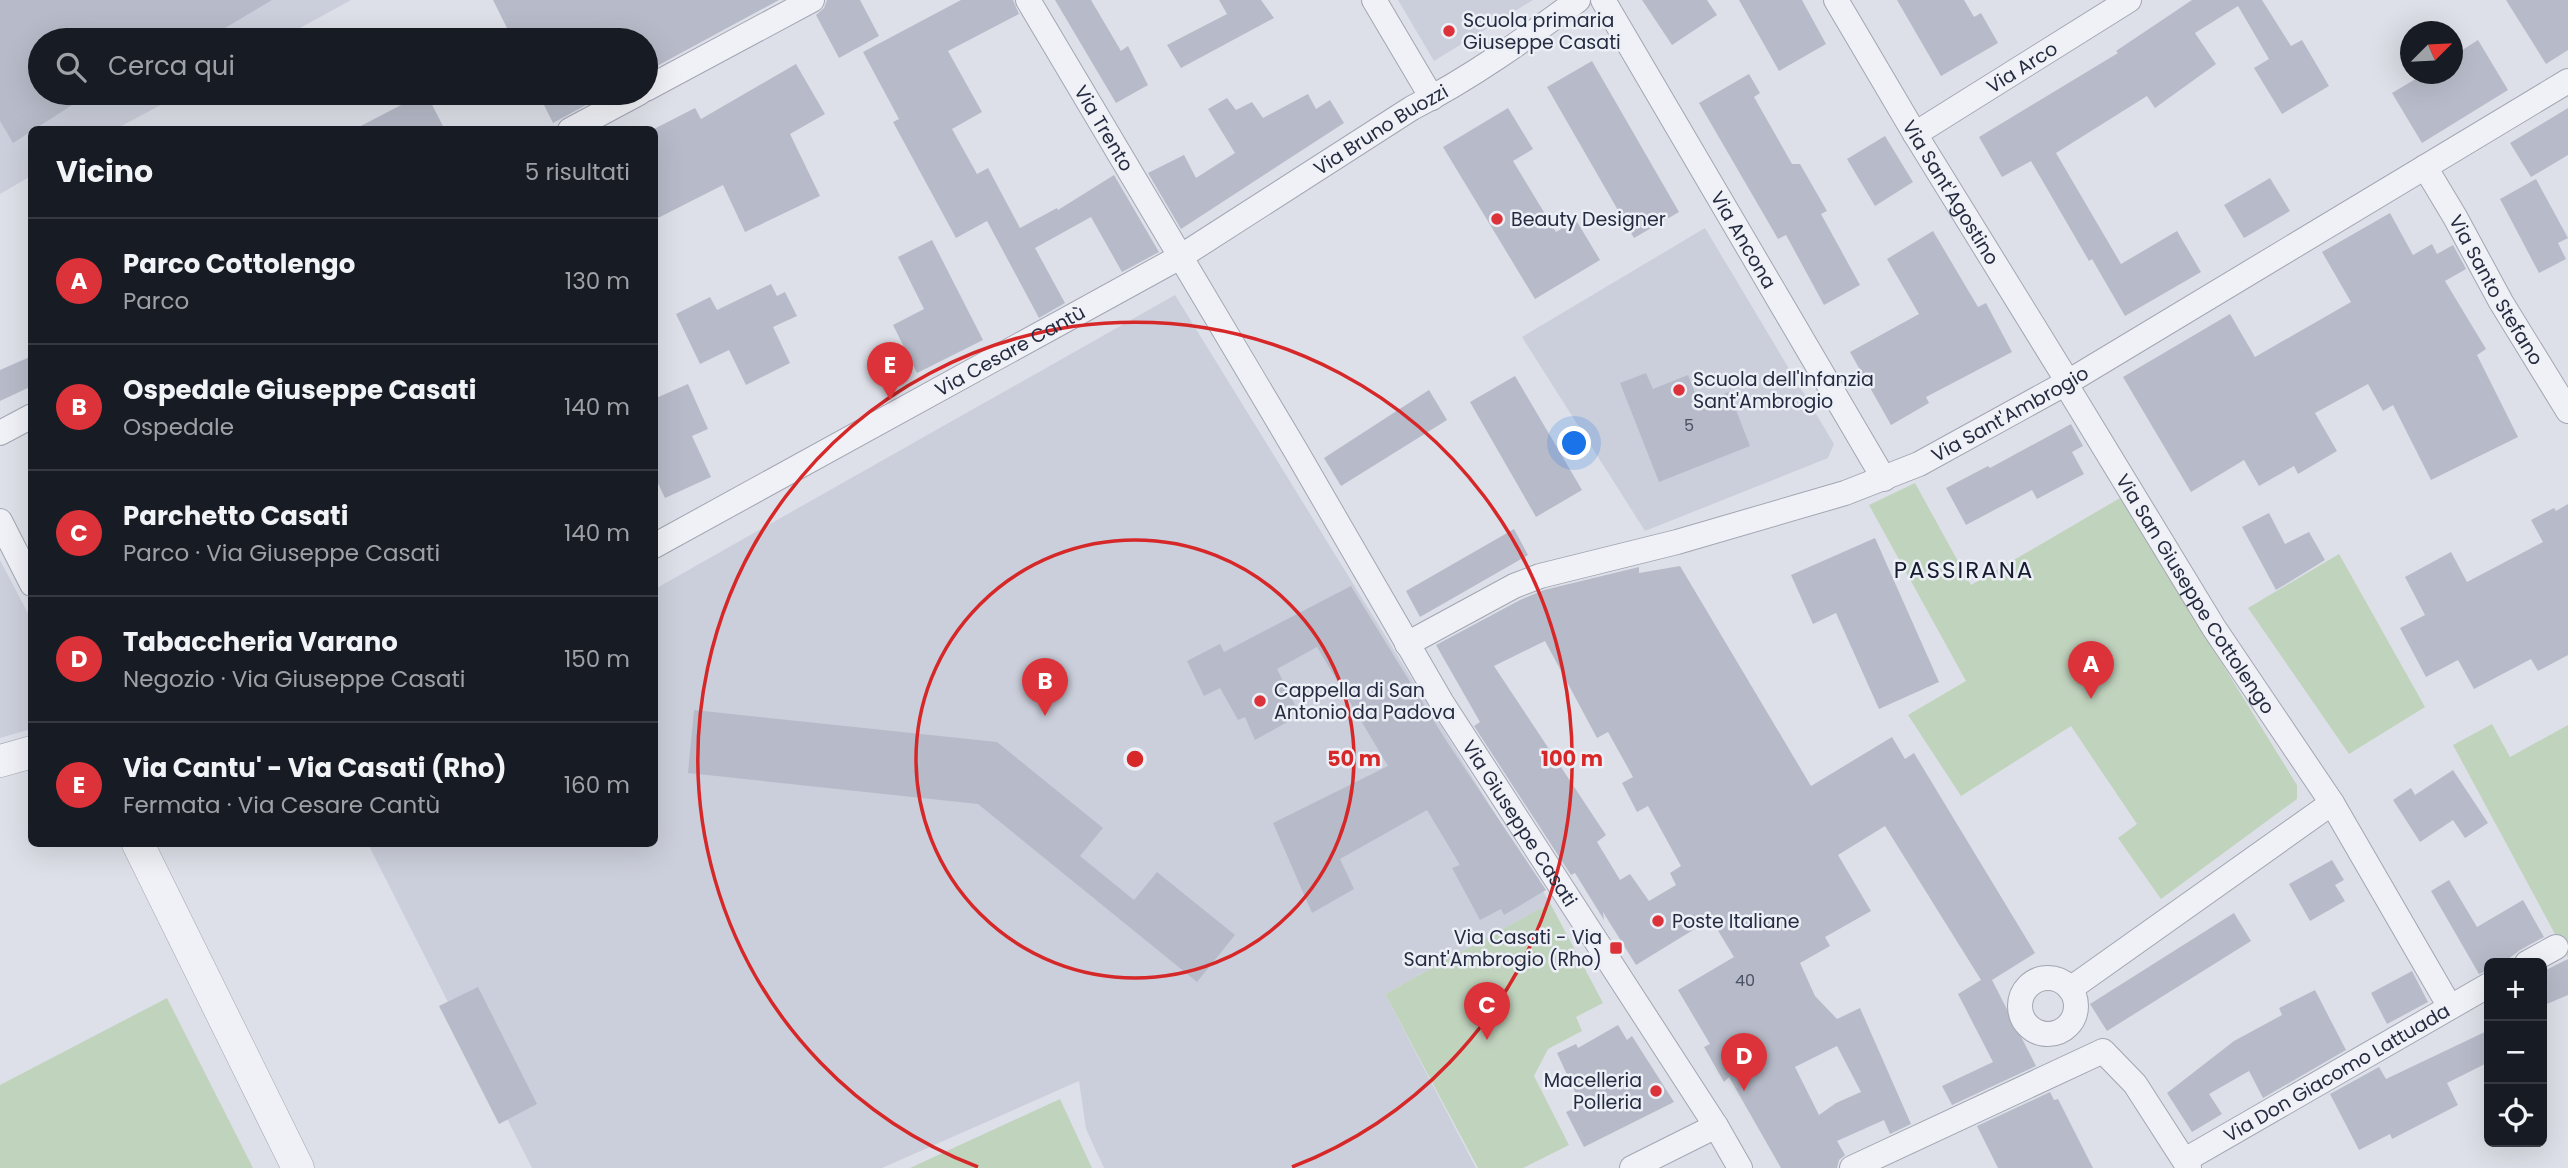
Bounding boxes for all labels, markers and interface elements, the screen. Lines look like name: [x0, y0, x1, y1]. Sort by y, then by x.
place label: Scuola primaria Giuseppe Casati: [1463, 7, 1621, 56]
north arrow: [2400, 21, 2463, 84]
marker: Scuola primaria Giuseppe Casati: [1441, 23, 1457, 39]
search box: [28, 28, 658, 105]
street label: Via Arco: [1981, 35, 2063, 100]
icon: search: [52, 48, 90, 86]
text: Cerca qui: [108, 48, 235, 84]
street label: Via Bruno Buozzi: [1308, 78, 1453, 182]
street label: Via Trento: [1068, 80, 1140, 176]
street label: Via Sant'Agostino: [1896, 115, 2005, 270]
text: Vicino: [56, 150, 153, 193]
text: 5 risultati: [525, 156, 630, 188]
street label: Via Ancona: [1704, 186, 1783, 294]
place label: Beauty Designer: [1511, 206, 1666, 233]
street label: Via Santo Stefano: [2442, 210, 2550, 370]
marker: Beauty Designer: [1489, 211, 1505, 227]
text: Parco Cottolengo: [123, 246, 355, 282]
text: A: [71, 265, 87, 297]
text: 130 m: [565, 265, 630, 297]
text: Parco: [123, 285, 189, 317]
street label: Via Cesare Cantù: [930, 299, 1090, 403]
pin: E: [867, 342, 913, 400]
street label: Via Sant'Ambrogio: [1927, 360, 2094, 469]
place label: Scuola dell'Infanzia Sant'Ambrogio: [1693, 366, 1874, 415]
text: Ospedale Giuseppe Casati: [123, 372, 476, 408]
marker: Scuola dell'Infanzia Sant'Ambrogio: [1671, 382, 1687, 398]
text: B: [71, 391, 87, 423]
text: 140 m: [564, 391, 630, 423]
text: Ospedale: [123, 411, 234, 443]
house number: 5: [1684, 414, 1694, 437]
your location: [1557, 426, 1591, 460]
street label: Via San Giuseppe Cottolengo: [2109, 469, 2281, 719]
text: Parchetto Casati: [123, 498, 348, 534]
text: C: [70, 517, 88, 549]
text: 140 m: [564, 517, 630, 549]
text: Parco · Via Giuseppe Casati: [123, 537, 440, 569]
district label: PASSIRANA: [1894, 554, 2034, 586]
text: Tabaccheria Varano: [123, 624, 398, 660]
pin: A: [2068, 641, 2114, 699]
text: D: [71, 643, 87, 675]
text: 150 m: [564, 643, 630, 675]
pin: B: [1022, 658, 1068, 716]
text: Negozio · Via Giuseppe Casati: [123, 663, 466, 695]
place label: Cappella di San Antonio da Padova: [1274, 677, 1455, 726]
marker: Cappella di San Antonio da Padova: [1252, 693, 1268, 709]
street label: Via Giuseppe Casati: [1456, 735, 1583, 912]
text: 50 m: [1327, 744, 1381, 773]
text: 100 m: [1541, 744, 1603, 773]
centre of rings: [1123, 747, 1147, 771]
text: Via Cantu' - Via Casati (Rho): [123, 750, 507, 786]
text: E: [73, 769, 85, 801]
text: 160 m: [564, 769, 630, 801]
text: Fermata · Via Cesare Cantù: [123, 789, 440, 821]
place label: Poste Italiane: [1672, 908, 1799, 935]
marker: Poste Italiane: [1650, 913, 1666, 929]
place label: Via Casati - Via Sant'Ambrogio (Rho): [1404, 924, 1602, 973]
marker: Via Casati - Via Sant'Ambrogio (Rho): [1608, 940, 1624, 956]
map controls: [2484, 958, 2547, 1147]
button: +: [2484, 958, 2547, 1021]
house number: 40: [1735, 969, 1755, 992]
pin: C: [1464, 982, 1510, 1040]
street label: Via Don Giacomo Lattuada: [2219, 997, 2455, 1149]
button: −: [2484, 1021, 2547, 1084]
pin: D: [1721, 1033, 1767, 1091]
place label: Macelleria Polleria: [1544, 1067, 1642, 1116]
marker: Macelleria Polleria: [1648, 1083, 1664, 1099]
button: locate: [2484, 1084, 2547, 1147]

